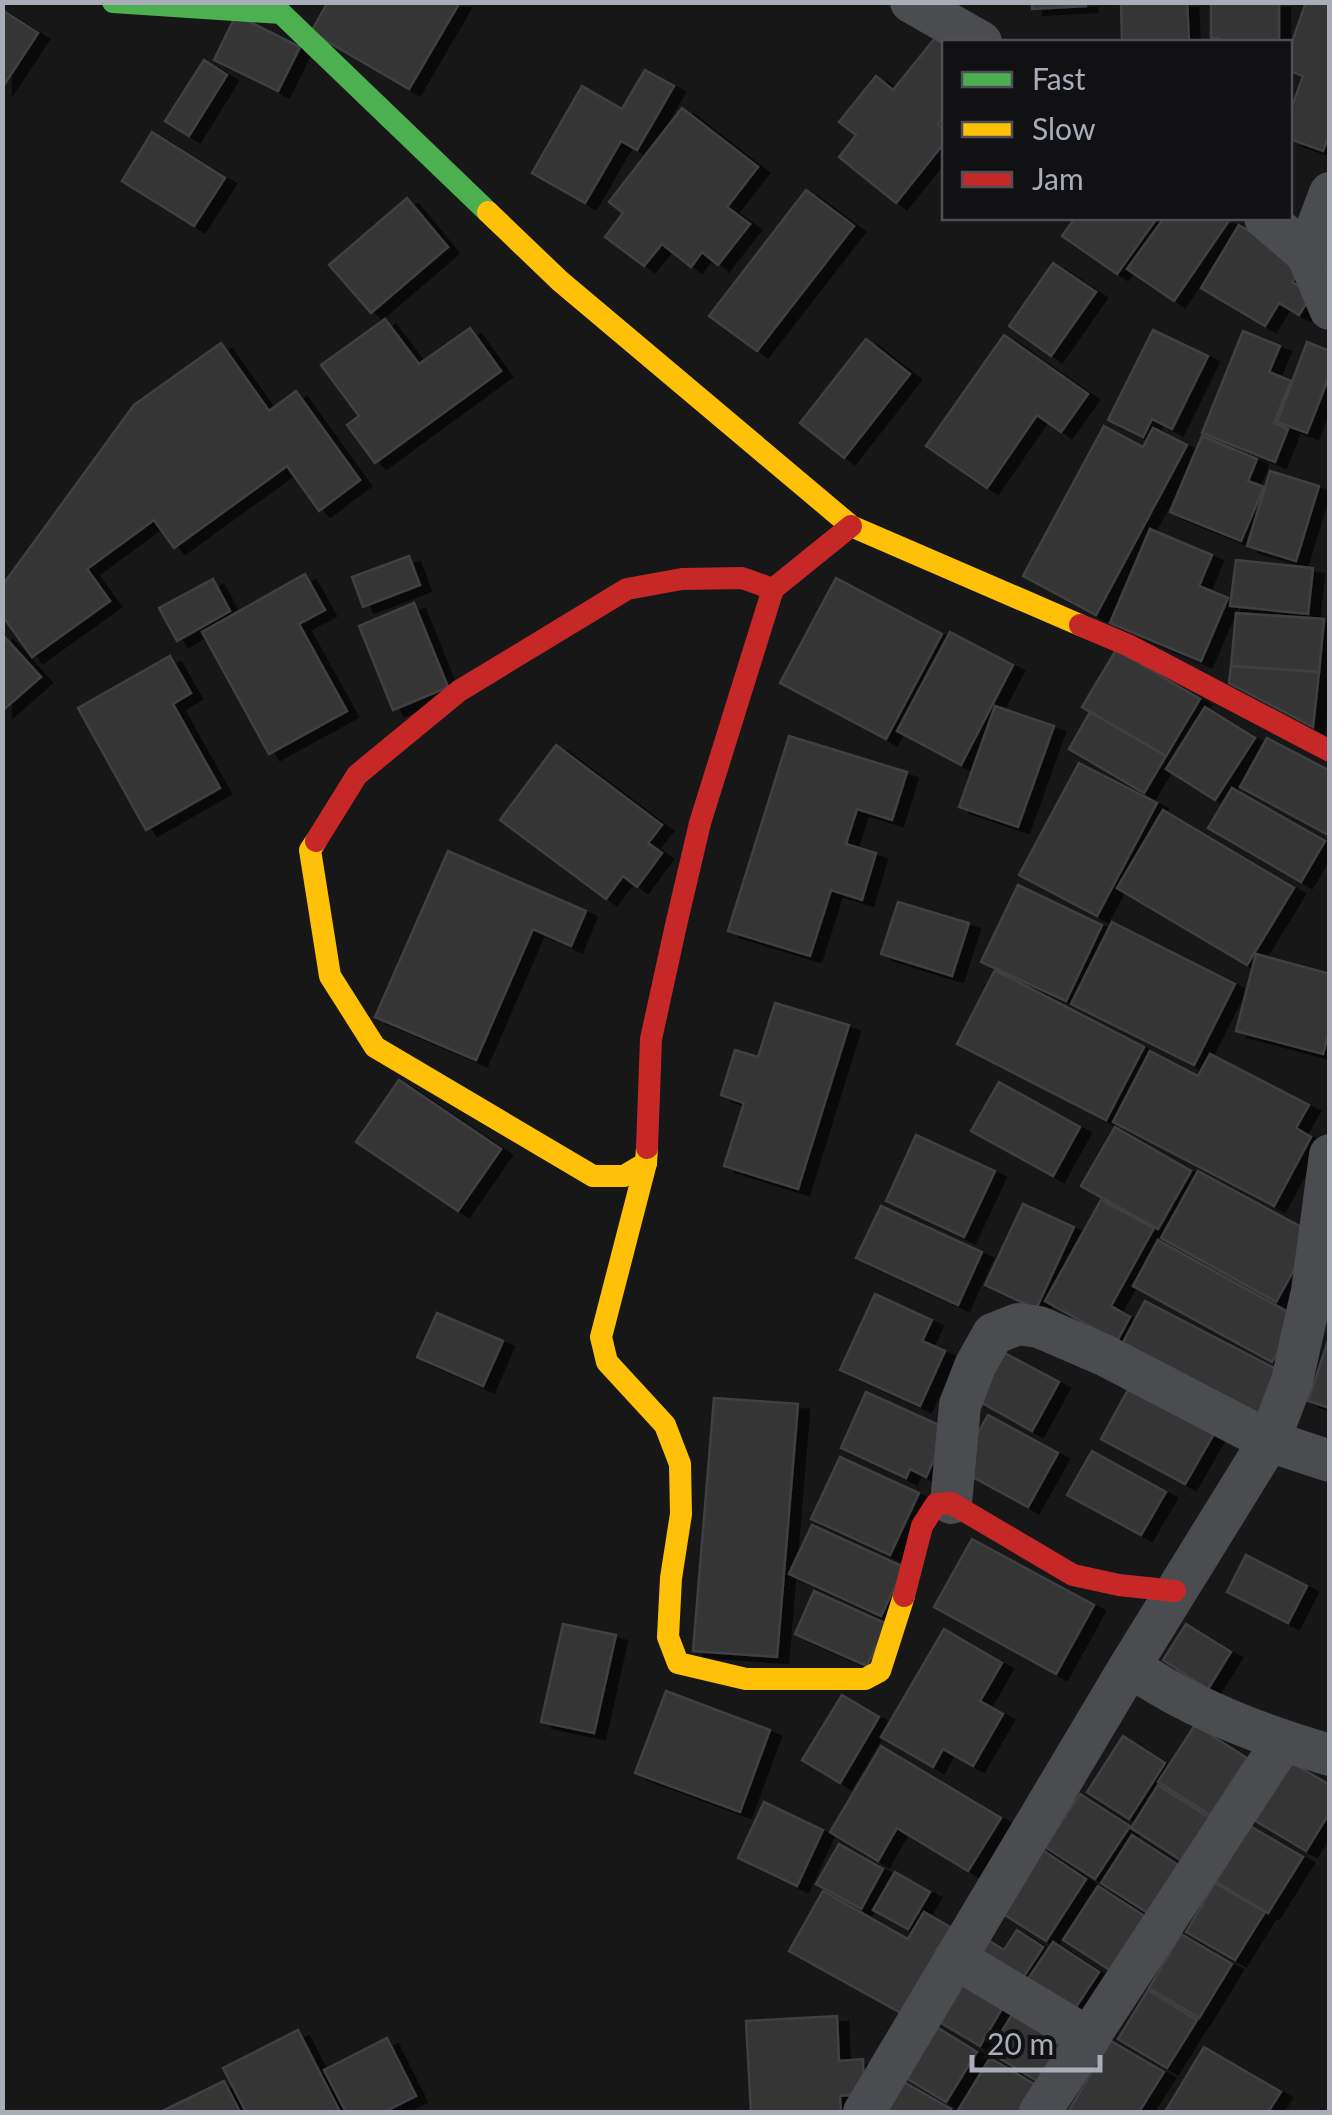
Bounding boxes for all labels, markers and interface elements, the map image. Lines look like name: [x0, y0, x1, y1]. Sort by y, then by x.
legend: [942, 40, 1292, 220]
text: Fast: [1032, 60, 1086, 96]
text: Slow: [1032, 110, 1096, 146]
text: Jam: [1032, 160, 1084, 196]
scale bar: [972, 2010, 1100, 2072]
text: 20 m: [987, 2025, 1054, 2061]

